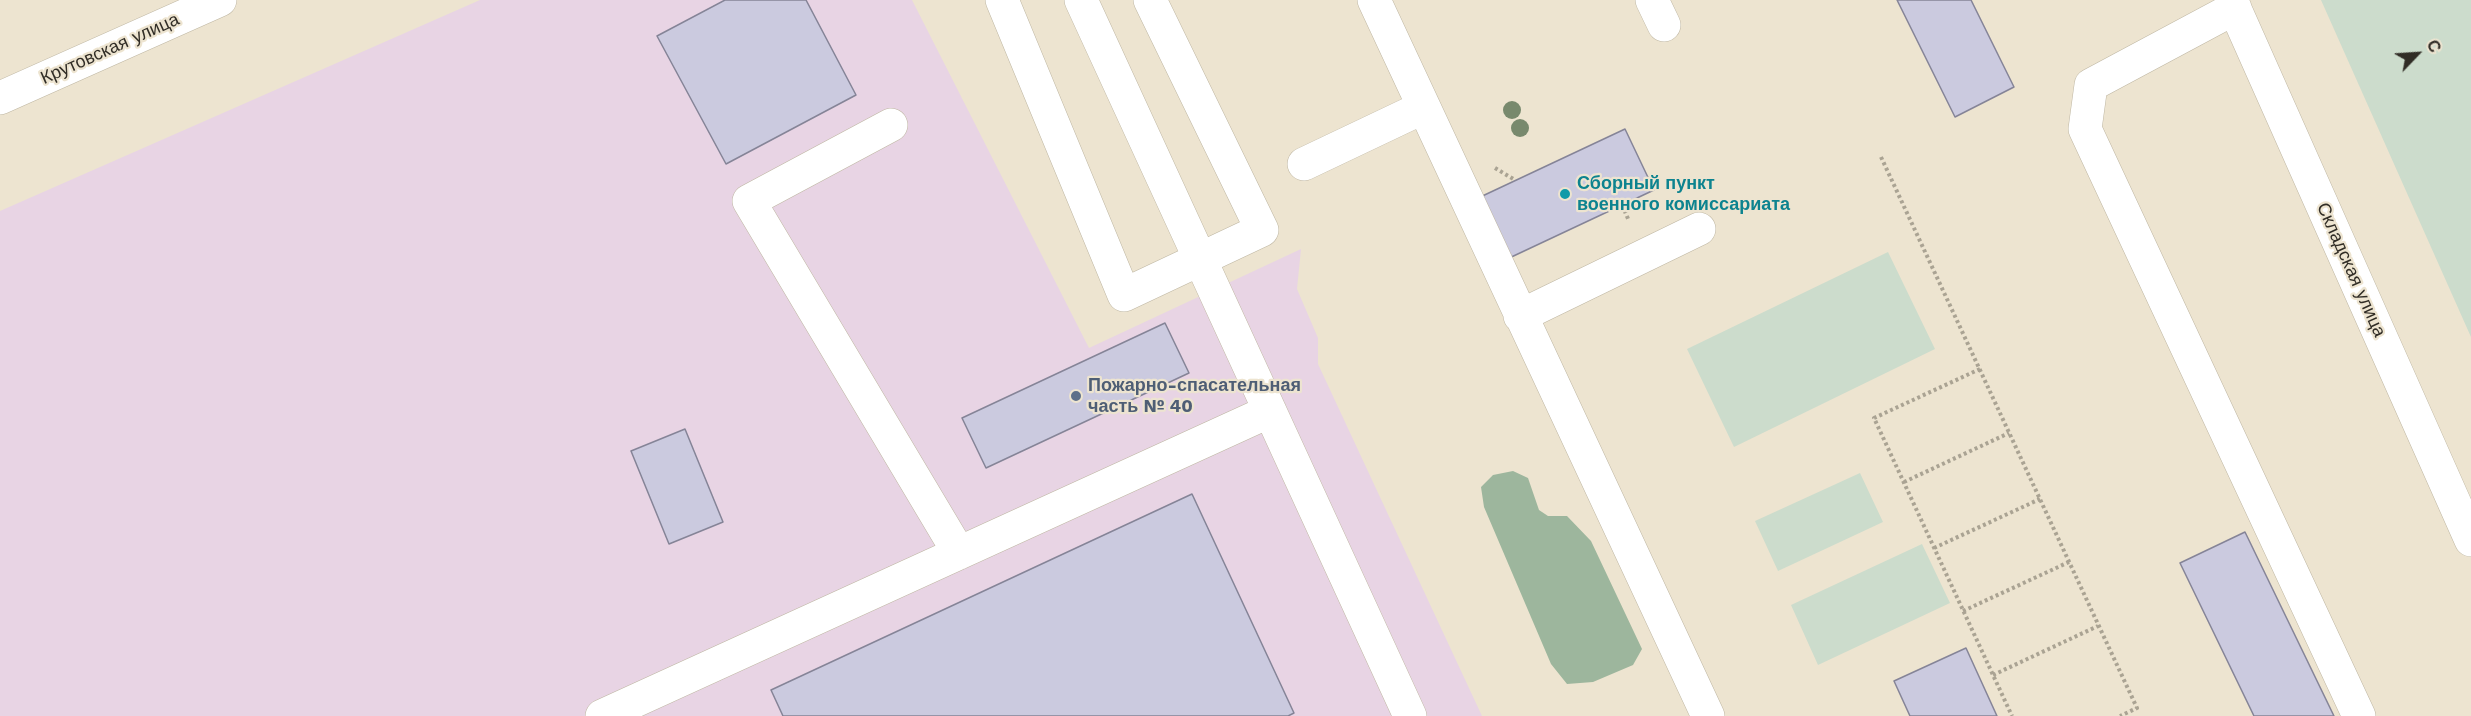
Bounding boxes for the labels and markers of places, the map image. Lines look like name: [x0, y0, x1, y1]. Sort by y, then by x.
place label: Сборный пункт военного комиссариата: [1577, 173, 1790, 216]
marker: Сборный пункт военного комиссариата: [1558, 187, 1572, 201]
place label: Пожарно-спасательная часть № 40: [1088, 375, 1301, 418]
marker: Пожарно-спасательная часть № 40: [1069, 389, 1083, 403]

